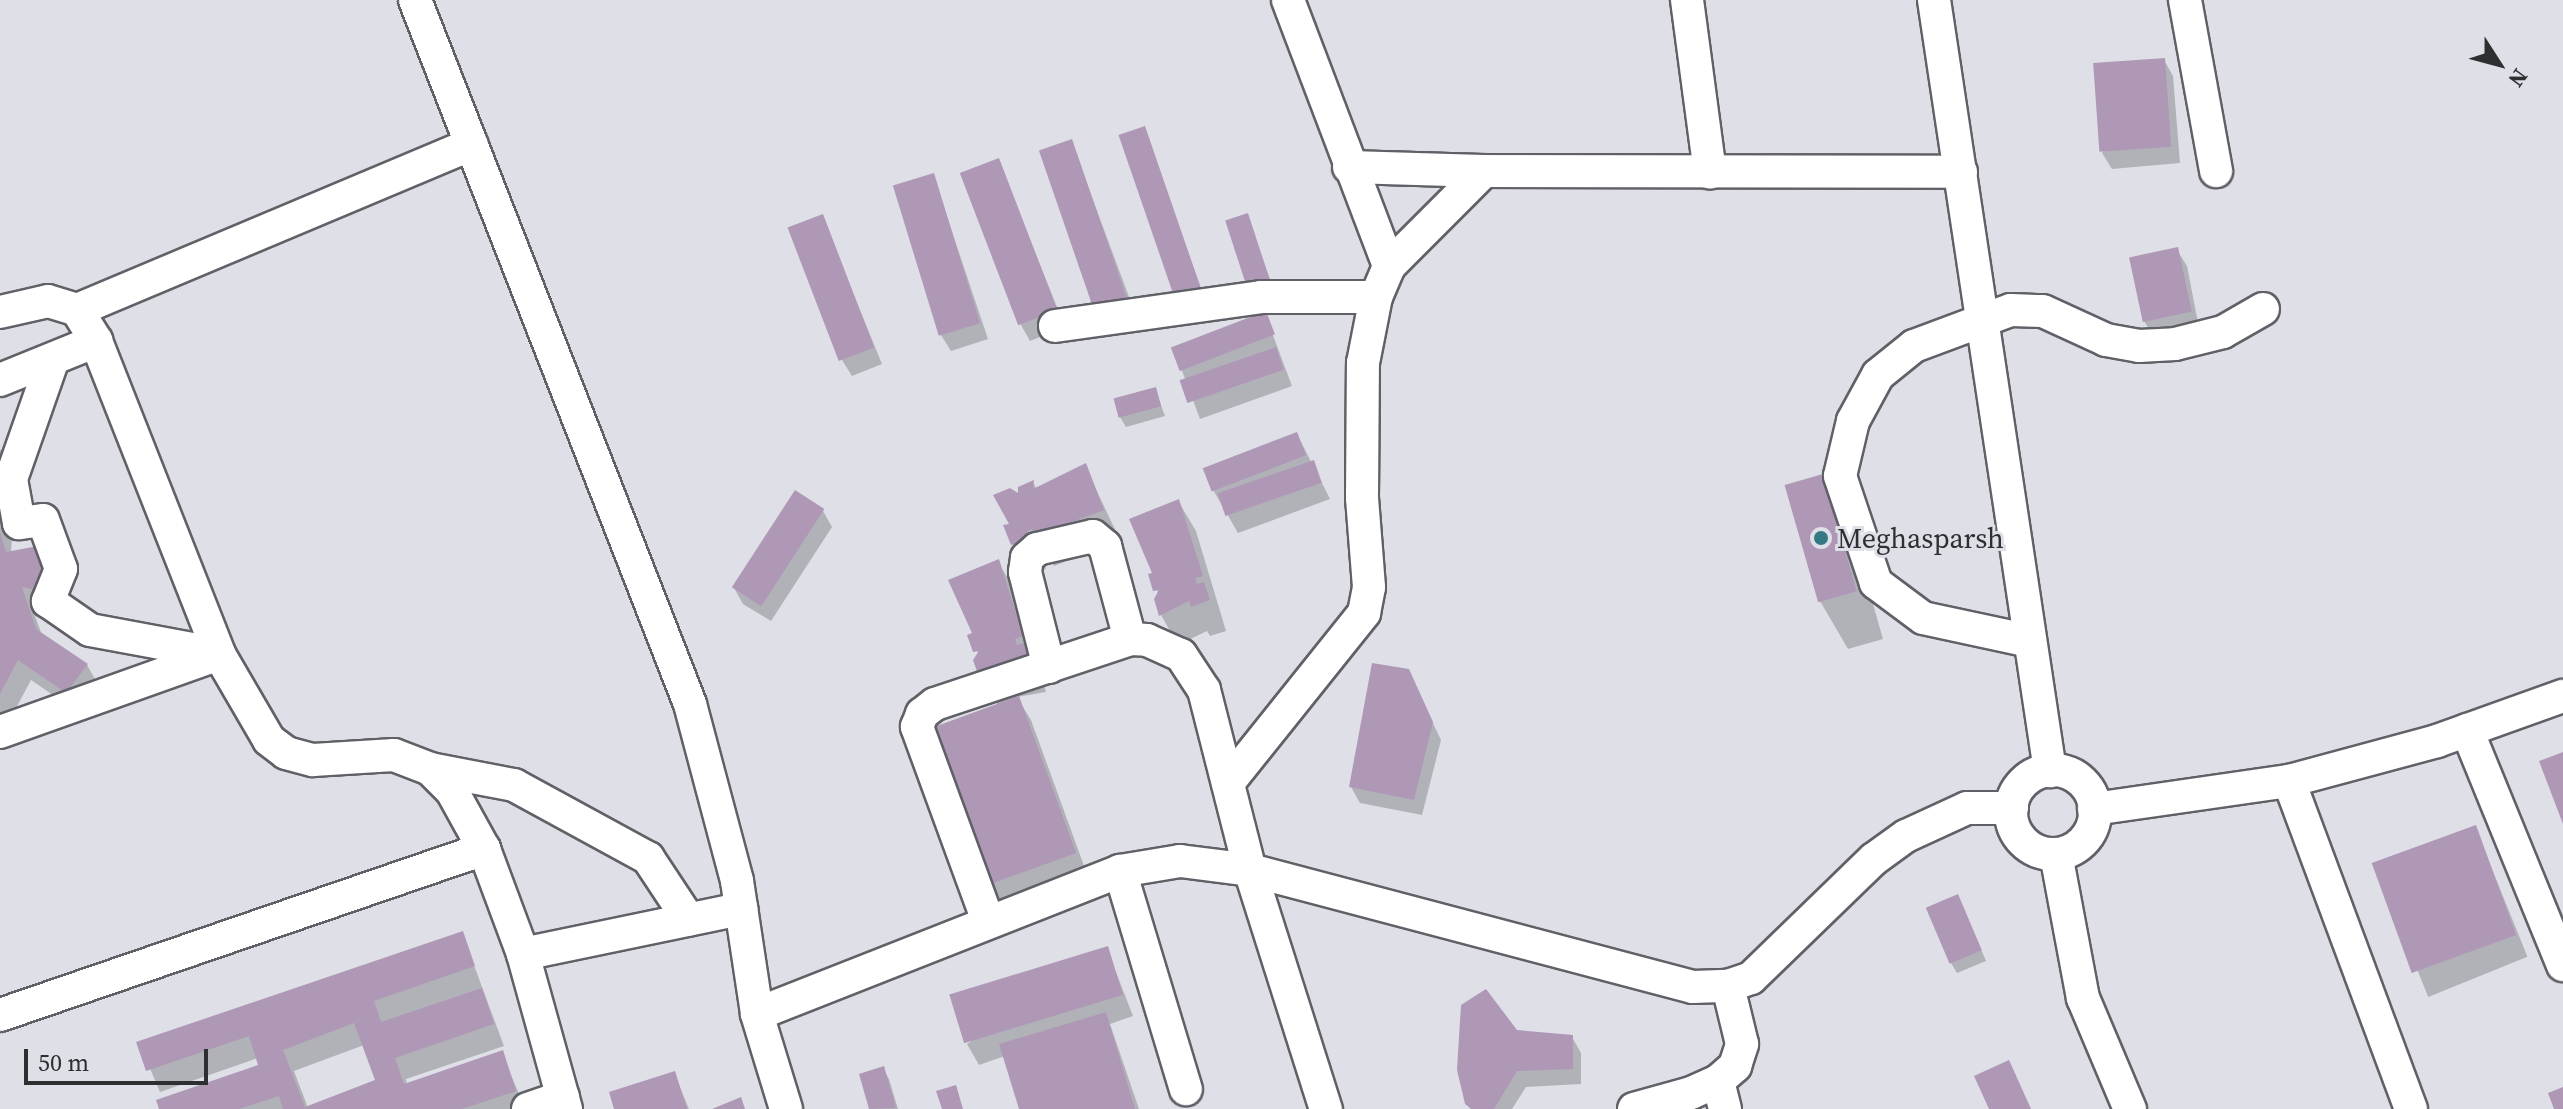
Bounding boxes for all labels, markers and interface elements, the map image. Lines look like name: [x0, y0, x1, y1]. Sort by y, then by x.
north arrow: [2459, 24, 2539, 104]
text: N: [2502, 63, 2535, 93]
place label: Meghasparsh: [1837, 521, 2004, 555]
marker: Meghasparsh: [1812, 529, 1830, 547]
scale bar: [28, 1033, 212, 1083]
text: 50 m: [38, 1046, 89, 1079]

